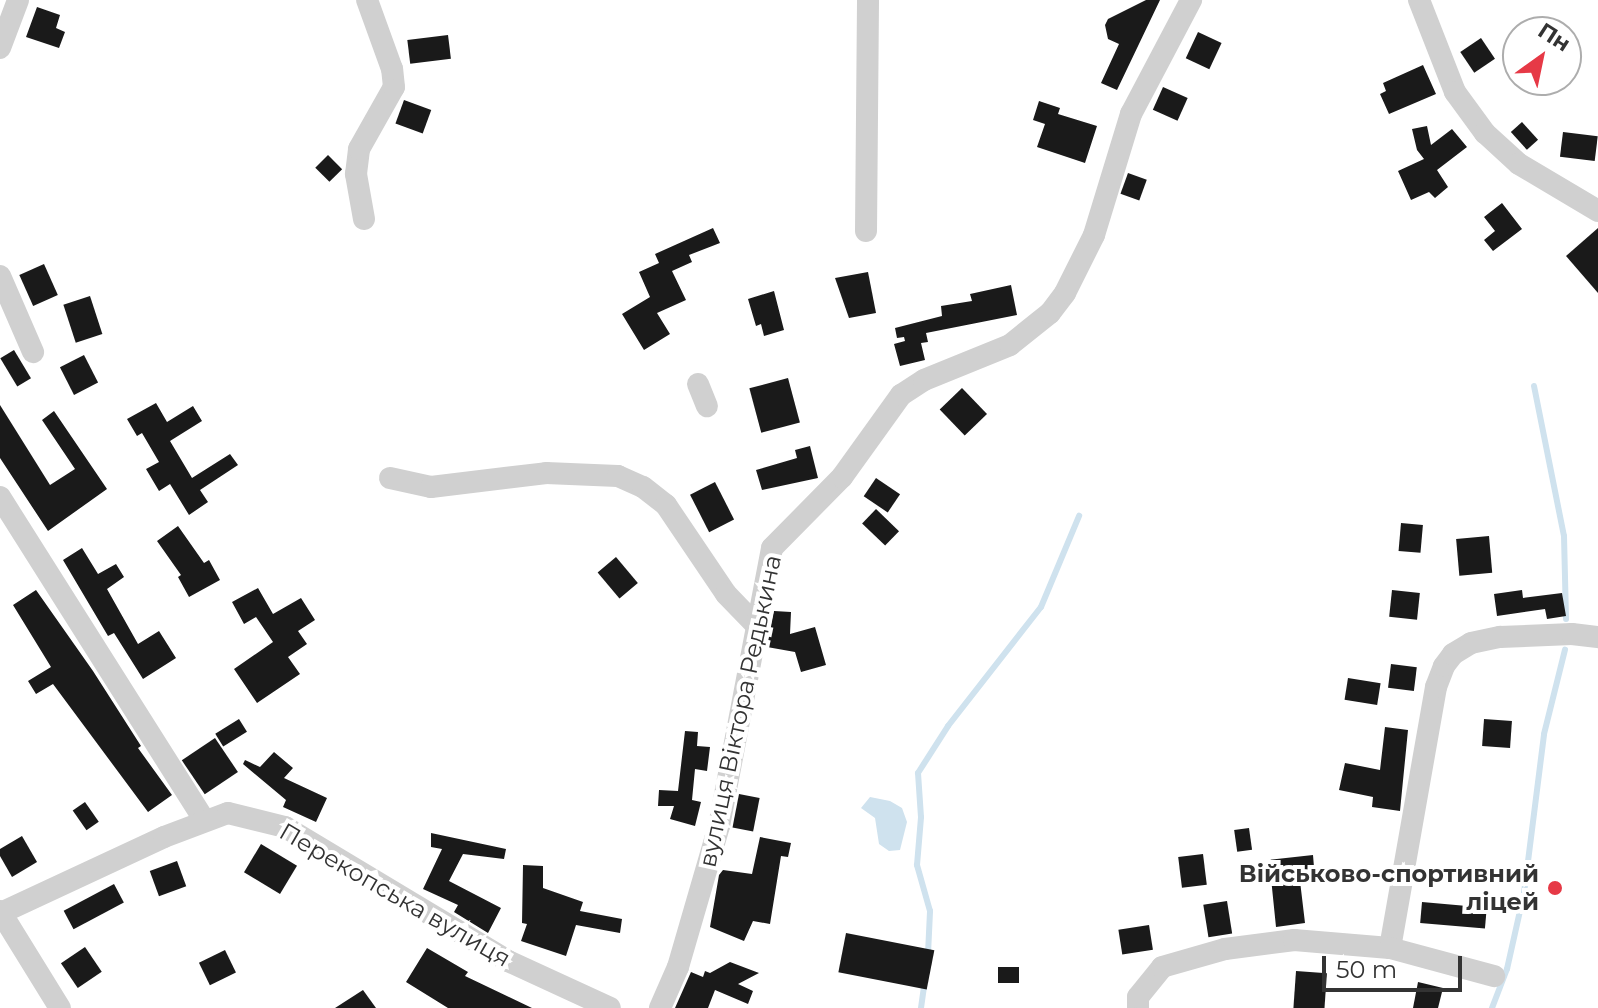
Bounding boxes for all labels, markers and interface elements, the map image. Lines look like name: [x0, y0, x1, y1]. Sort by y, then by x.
north arrow: [1502, 16, 1582, 96]
text: Пн: [1533, 17, 1575, 57]
street label: вулиця Віктора Редькина: [693, 552, 787, 870]
street label: Перекопська вулиця: [274, 817, 516, 973]
place label: Військово-спортивний ліцей: [1239, 860, 1539, 916]
marker: Військово-спортивний ліцей: [1546, 879, 1564, 897]
scale bar: [1326, 940, 1466, 990]
text: 50 m: [1336, 955, 1397, 984]

